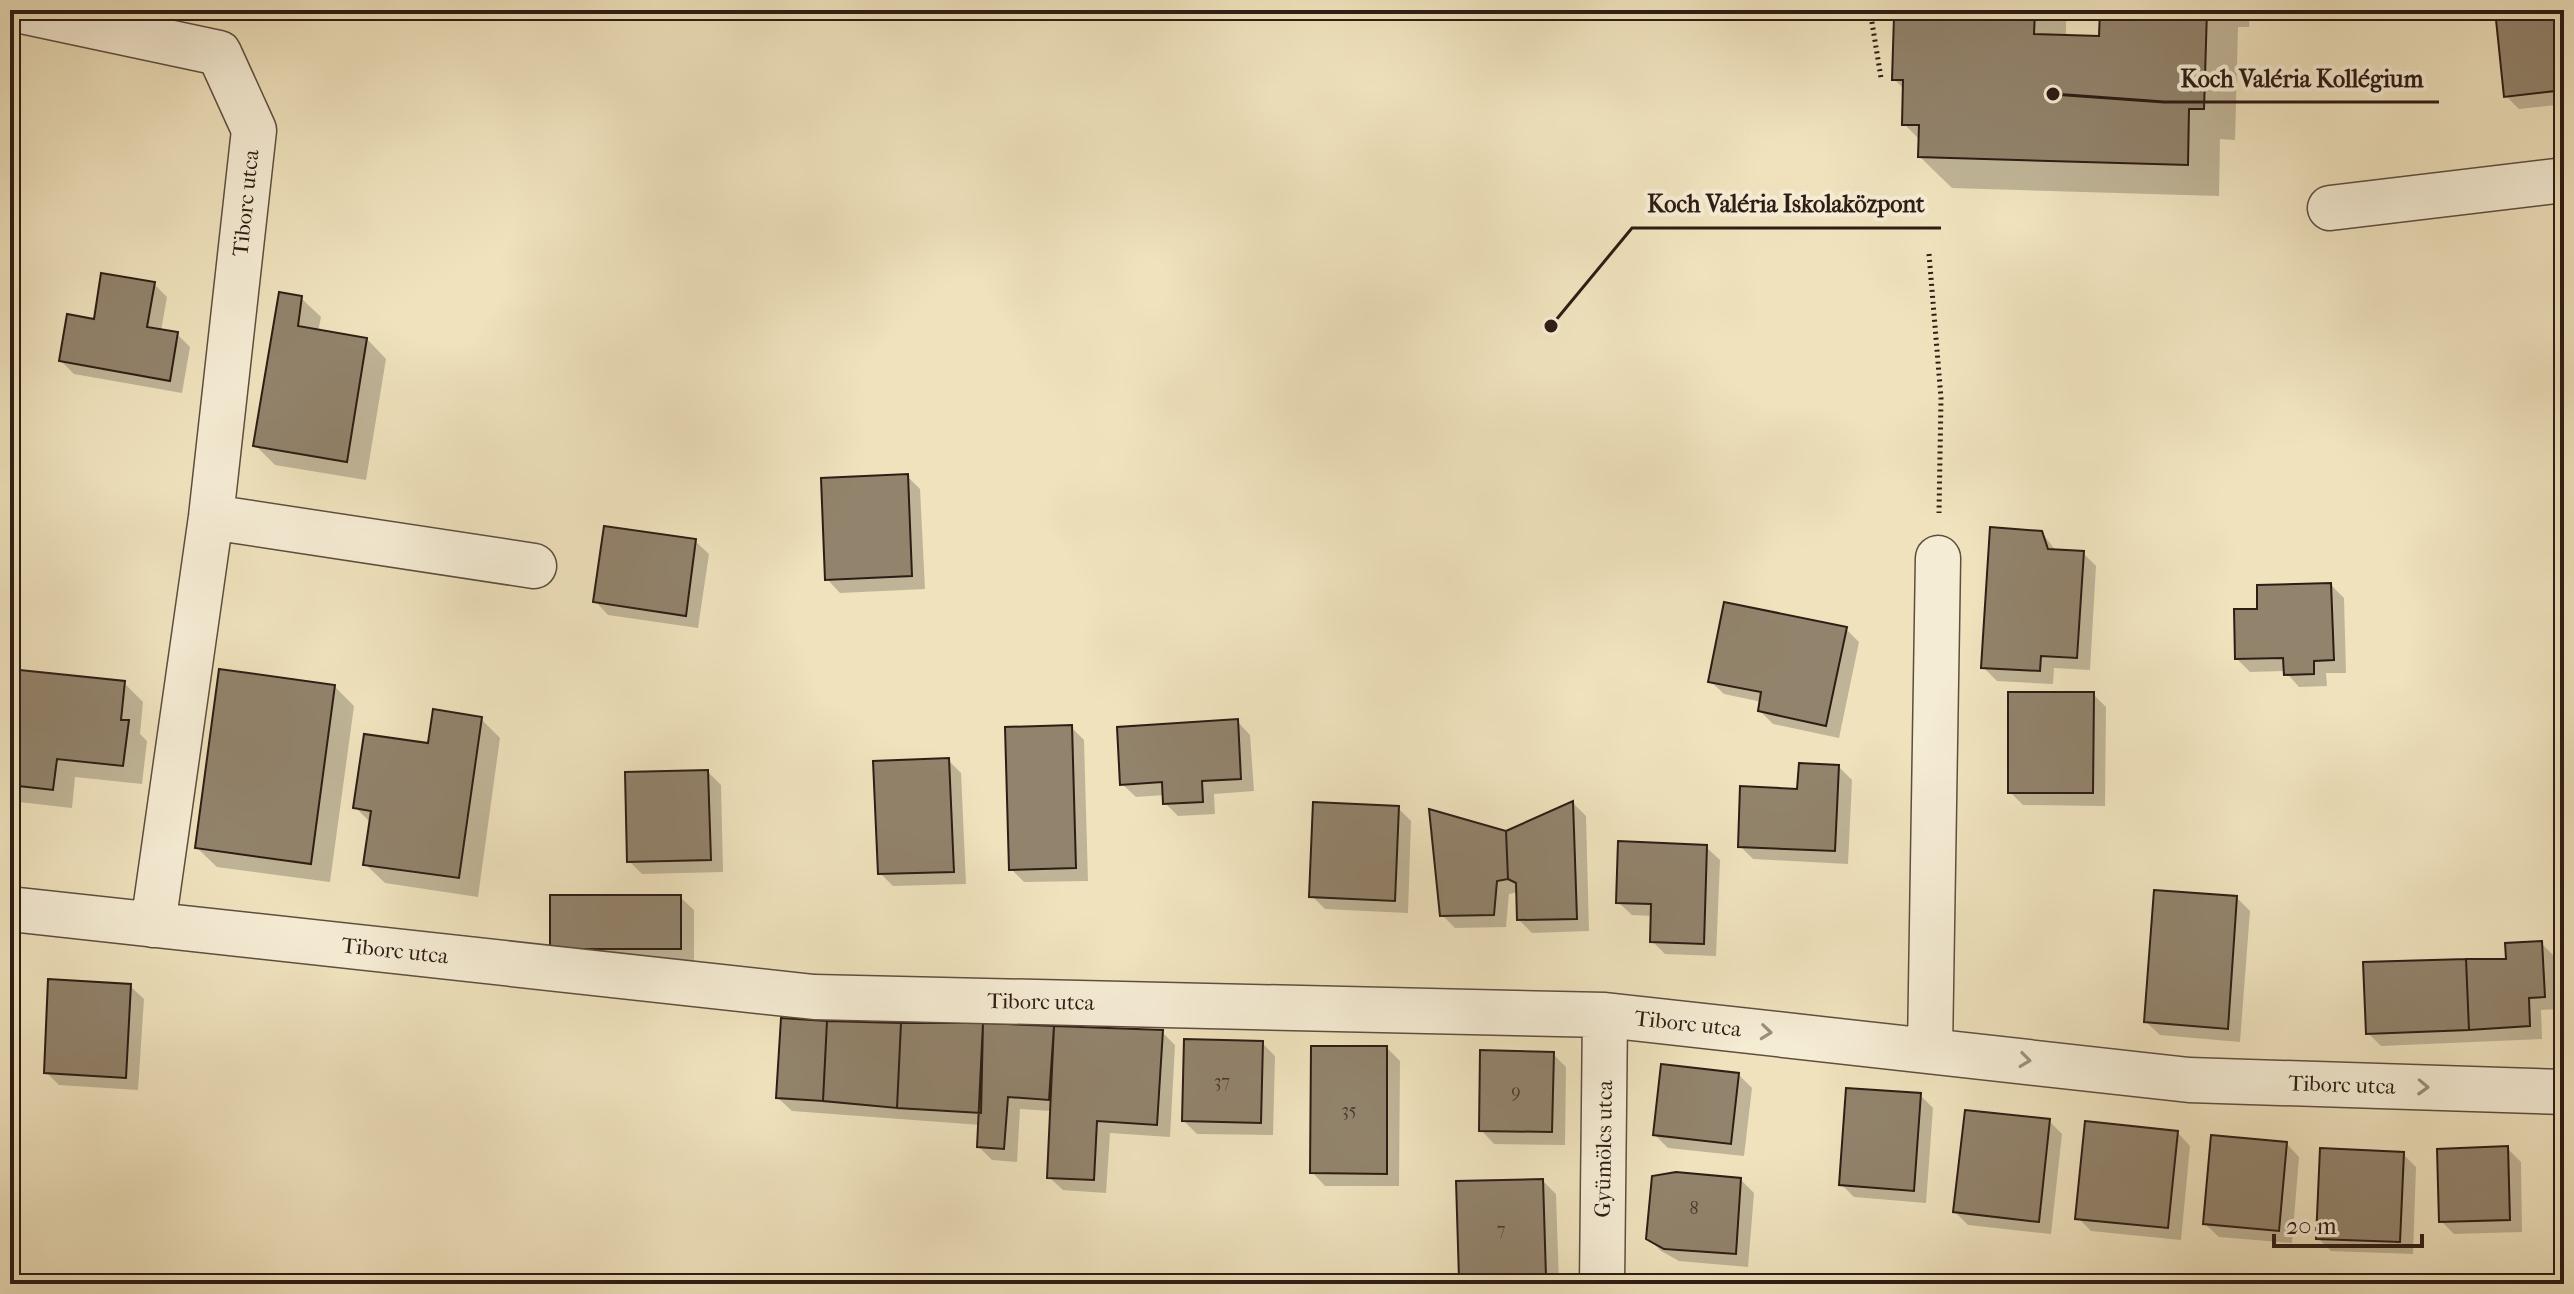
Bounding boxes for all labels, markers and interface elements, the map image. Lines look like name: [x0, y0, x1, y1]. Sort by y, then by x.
callout: Koch Valéria Kollégium: [2164, 54, 2439, 102]
text: Koch Valéria Kollégium: [2181, 65, 2424, 93]
street label: Tiborc utca: [227, 148, 265, 258]
callout: Koch Valéria Iskolaközpont: [1632, 180, 1941, 228]
text: Koch Valéria Iskolaközpont: [1647, 190, 1925, 218]
street label: Tiborc utca: [340, 932, 450, 970]
street label: Tiborc utca: [987, 988, 1096, 1016]
street label: Tiborc utca: [1633, 1005, 1743, 1043]
one-way arrow: [1760, 1023, 1773, 1040]
one-way arrow: [2019, 1052, 2032, 1069]
street label: Tiborc utca: [2288, 1070, 2397, 1100]
house number: 37: [1214, 1071, 1230, 1092]
street label: Gyümölcs utca: [1590, 1079, 1618, 1218]
one-way arrow: [2417, 1079, 2430, 1096]
house number: 9: [1511, 1081, 1521, 1102]
house number: 35: [1341, 1100, 1357, 1121]
house number: 8: [1689, 1198, 1699, 1219]
scale bar: [2274, 1198, 2422, 1248]
text: 20 m: [2286, 1212, 2337, 1240]
house number: 7: [1497, 1219, 1506, 1240]

